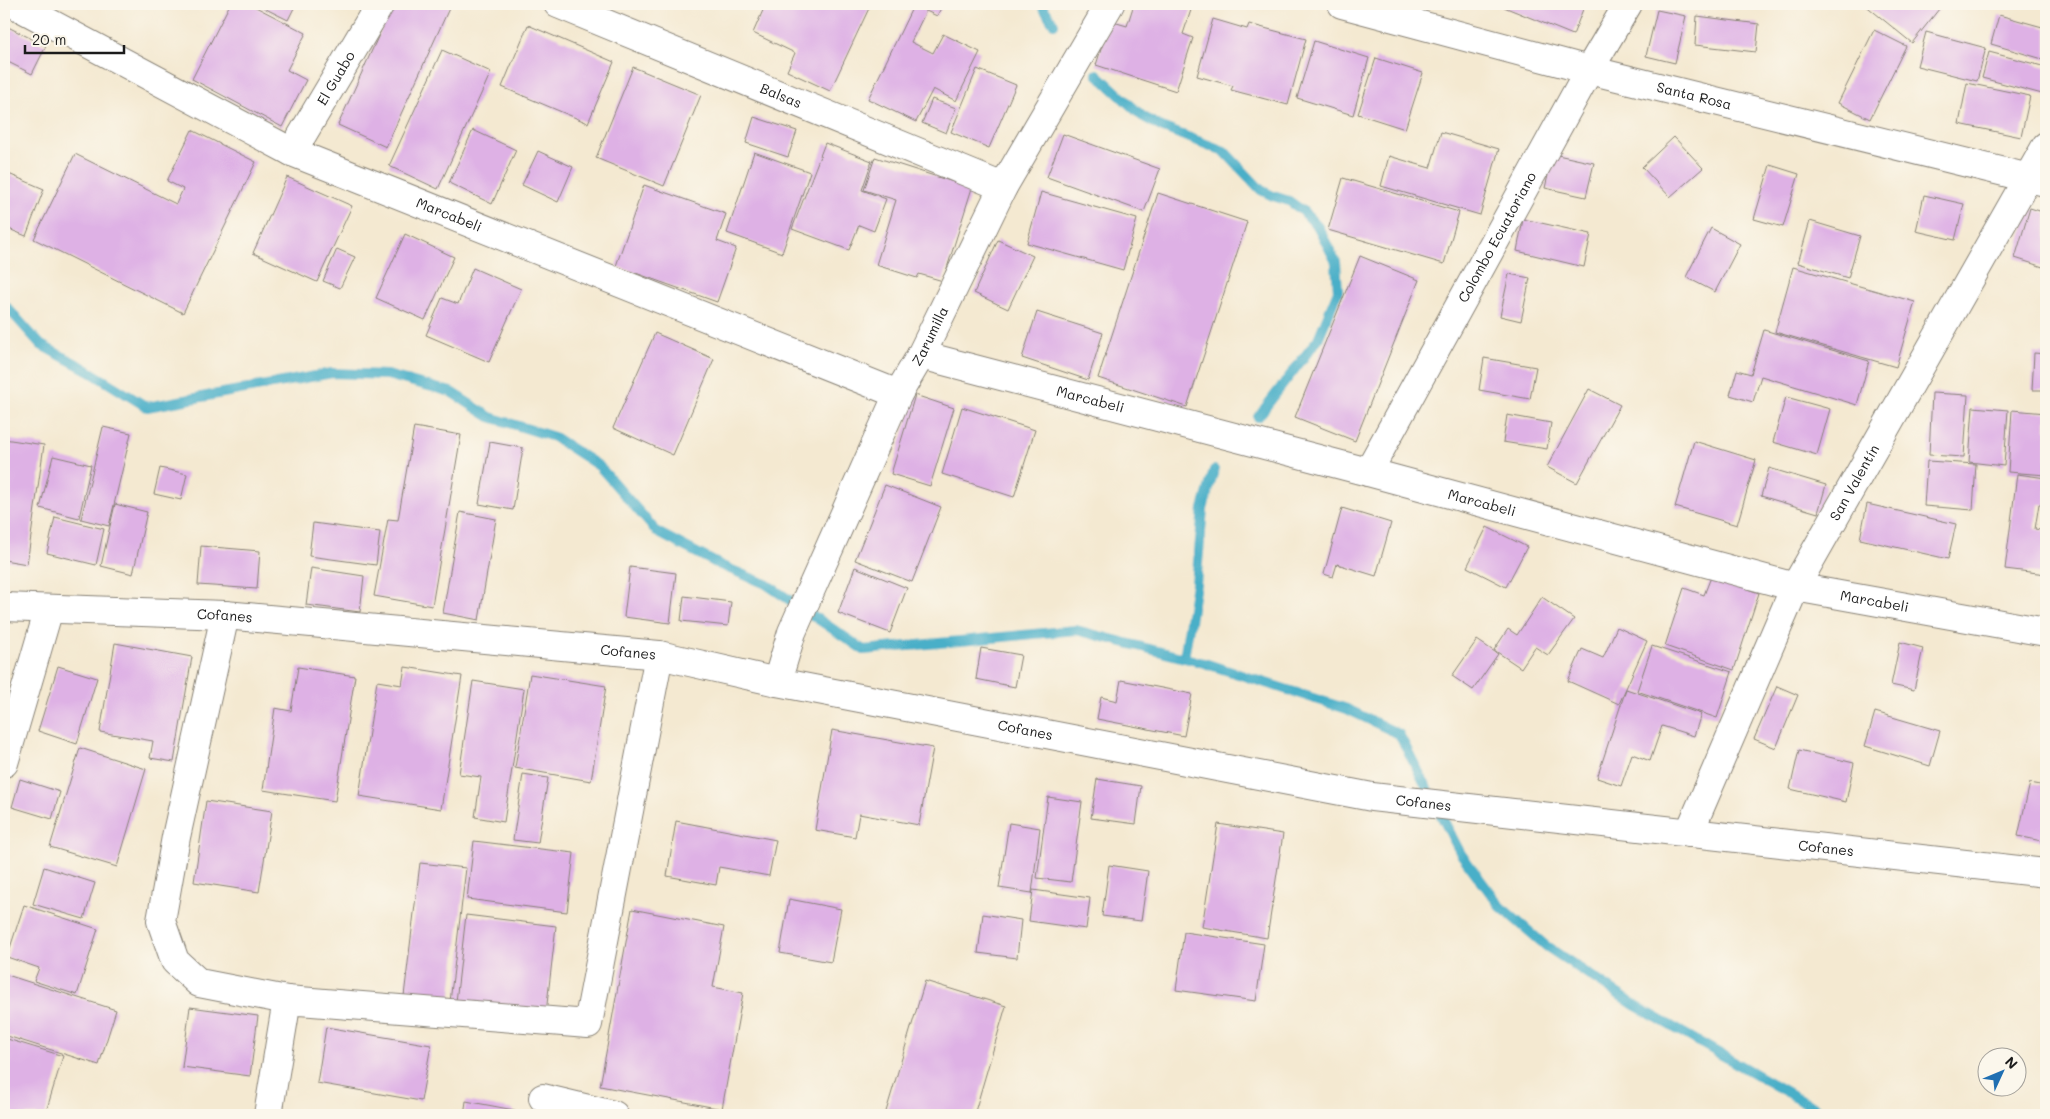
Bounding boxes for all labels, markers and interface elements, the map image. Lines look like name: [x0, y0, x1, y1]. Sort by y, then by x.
scale bar: [25, 22, 124, 54]
text: 20 m: [32, 29, 66, 49]
street label: El Guabo: [312, 47, 359, 108]
street label: Santa Rosa: [1655, 77, 1734, 114]
street label: Balsas: [757, 78, 805, 112]
street label: Colombo Ecuatoriano: [1453, 168, 1540, 306]
street label: Marcabeli: [413, 193, 485, 236]
street label: Zarumilla: [907, 303, 952, 369]
street label: Marcabeli: [1054, 381, 1126, 417]
street label: San Valentín: [1825, 441, 1883, 524]
street label: Marcabeli: [1446, 484, 1518, 520]
street label: Marcabeli: [1839, 585, 1910, 616]
street label: Cofanes: [197, 604, 254, 627]
street label: Cofanes: [600, 640, 657, 664]
street label: Cofanes: [996, 715, 1055, 744]
street label: Cofanes: [1395, 790, 1452, 815]
street label: Cofanes: [1797, 835, 1855, 860]
north arrow: [1978, 1046, 2028, 1096]
text: N: [2001, 1052, 2022, 1073]

